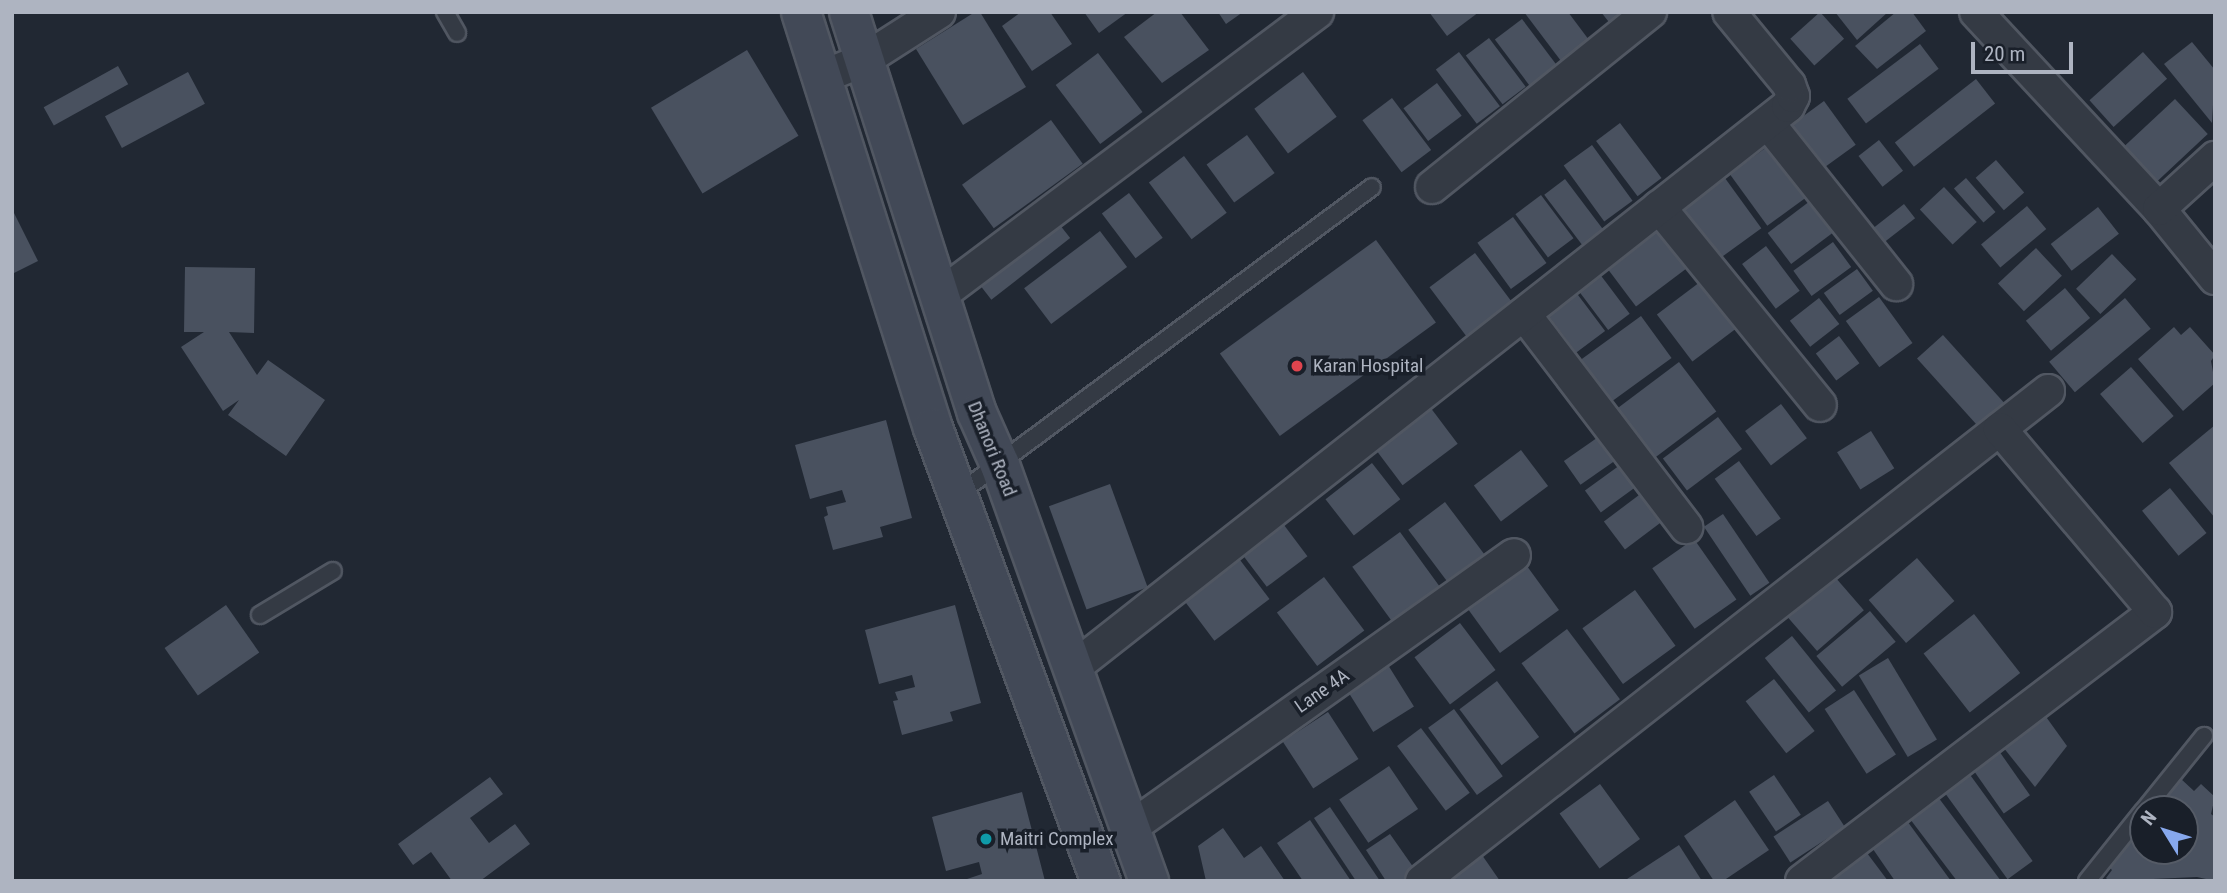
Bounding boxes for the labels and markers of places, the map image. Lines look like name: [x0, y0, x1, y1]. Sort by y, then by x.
place label: Karan Hospital: [1313, 355, 1423, 377]
marker: Karan Hospital: [1287, 356, 1307, 376]
place label: Maitri Complex: [1000, 828, 1114, 850]
marker: Maitri Complex: [978, 831, 994, 847]

